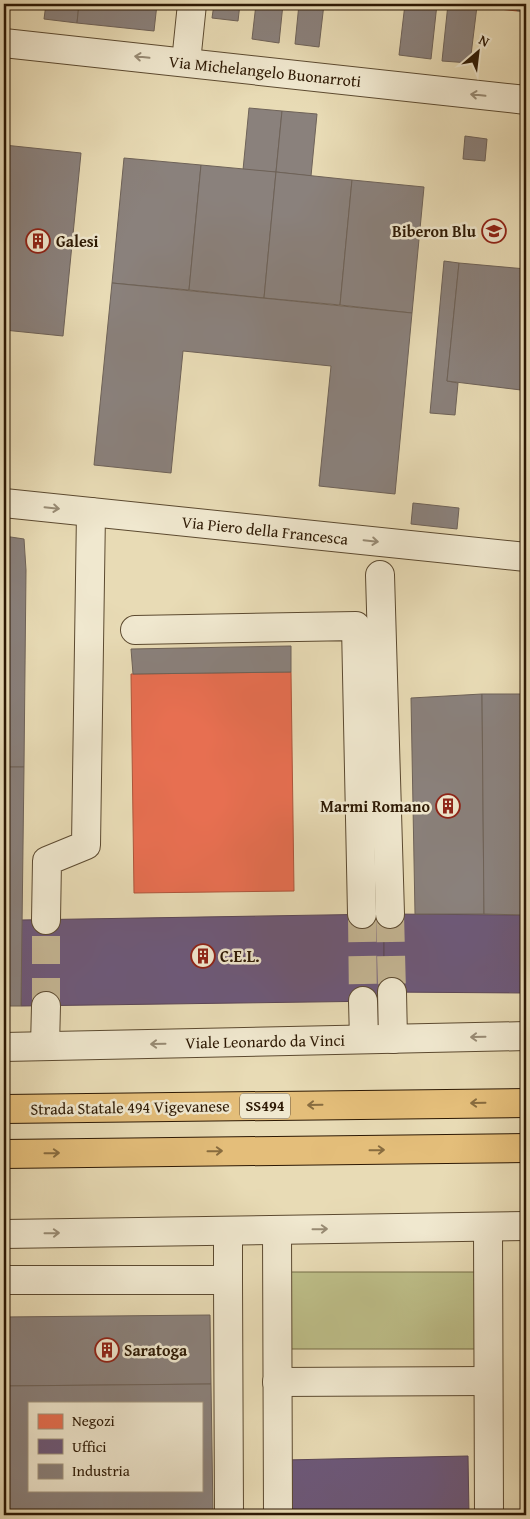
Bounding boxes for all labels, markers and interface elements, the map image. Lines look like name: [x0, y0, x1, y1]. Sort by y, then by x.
north arrow: [452, 28, 502, 78]
text: N: [475, 29, 493, 52]
street label: Via Michelangelo Buonarroti: [168, 49, 363, 93]
one-way arrow: [135, 52, 151, 62]
one-way arrow: [470, 90, 486, 100]
school or university icon: Biberon Blu: [481, 218, 507, 244]
place label: Biberon Blu: [392, 219, 477, 243]
building icon: Galesi: [25, 228, 51, 254]
place label: Galesi: [56, 229, 99, 253]
one-way arrow: [44, 503, 60, 513]
street label: Via Piero della Francesca: [181, 509, 350, 551]
one-way arrow: [362, 536, 378, 546]
building icon: Marmi Romano: [435, 793, 461, 819]
place label: Marmi Romano: [320, 794, 430, 818]
building icon: C.E.L.: [190, 943, 216, 969]
place label: C.E.L.: [220, 944, 260, 968]
street label: Viale Leonardo da Vinci: [185, 1028, 346, 1054]
one-way arrow: [470, 1032, 486, 1042]
one-way arrow: [150, 1039, 166, 1048]
street label: Strada Statale 494 Vigevanese: [30, 1093, 230, 1121]
road number: SS494: [240, 1094, 290, 1118]
one-way arrow: [470, 1098, 486, 1108]
one-way arrow: [307, 1100, 324, 1110]
one-way arrow: [369, 1145, 385, 1155]
one-way arrow: [206, 1146, 223, 1156]
one-way arrow: [44, 1148, 60, 1158]
one-way arrow: [312, 1225, 328, 1234]
one-way arrow: [44, 1228, 60, 1238]
building icon: Saratoga: [94, 1337, 120, 1363]
place label: Saratoga: [124, 1338, 188, 1362]
legend: [28, 1402, 202, 1492]
text: Negozi: [72, 1410, 115, 1431]
text: Uffici: [72, 1436, 107, 1457]
text: Industria: [72, 1460, 130, 1481]

